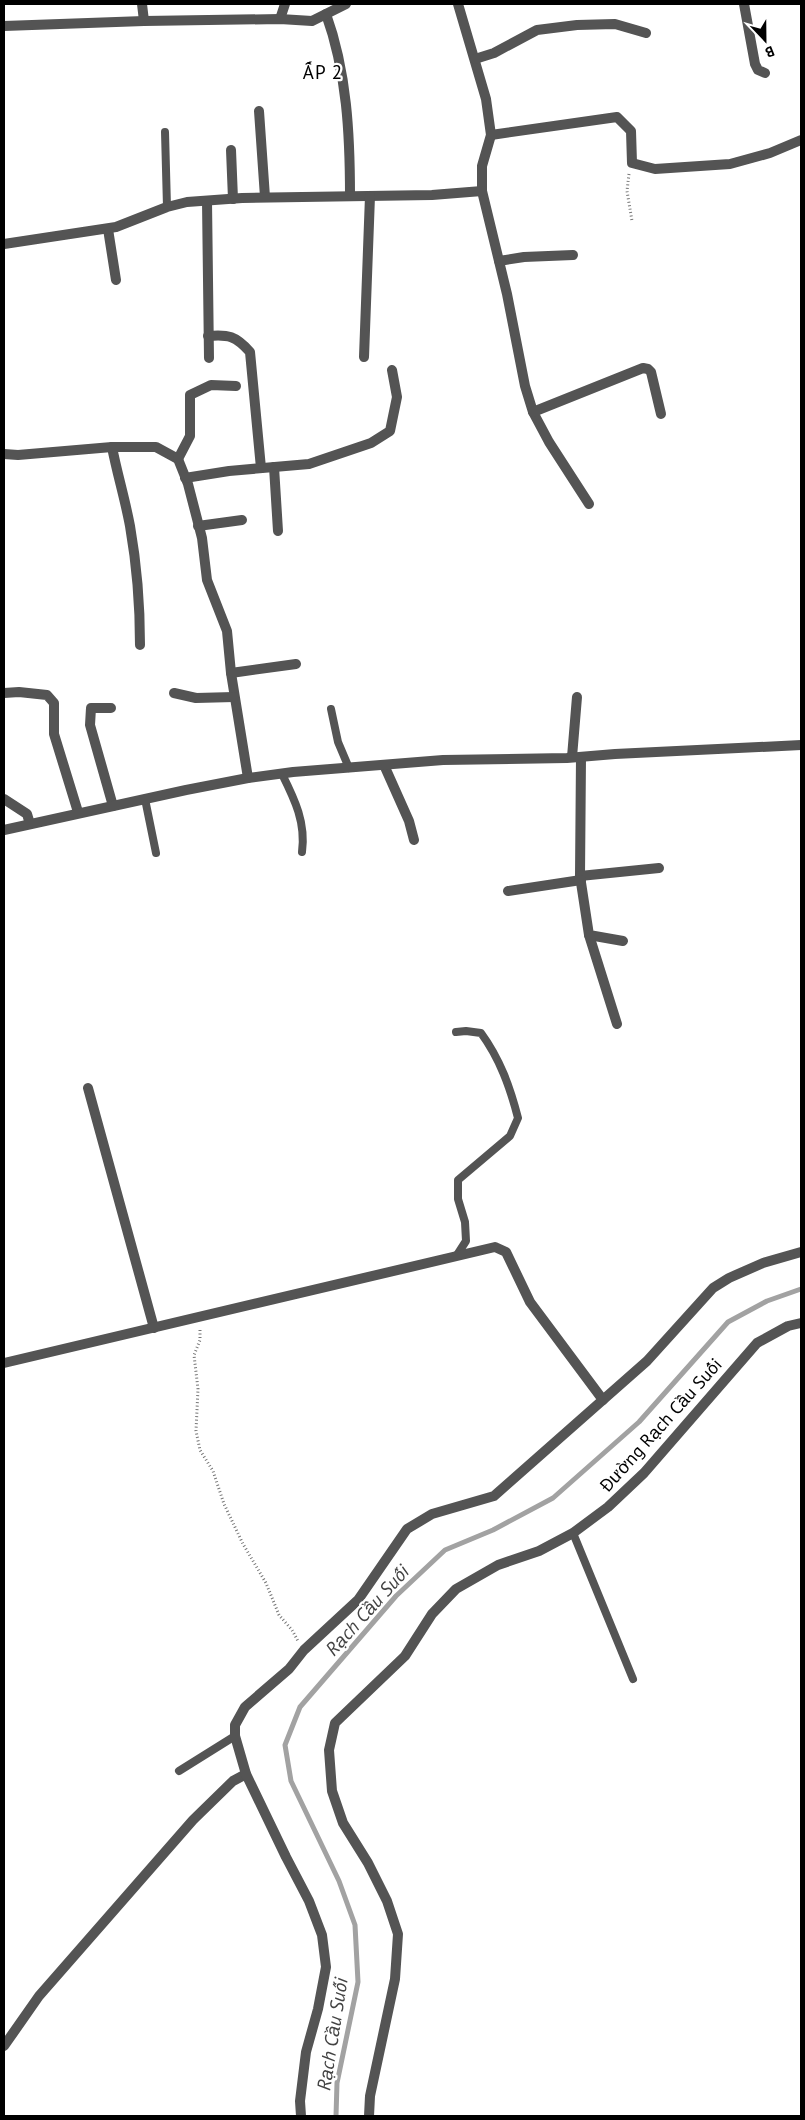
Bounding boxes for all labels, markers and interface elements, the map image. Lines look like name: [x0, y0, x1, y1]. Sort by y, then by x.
north arrow: [740, 15, 790, 65]
text: B: [763, 42, 777, 62]
district label: ẤP 2: [303, 60, 343, 84]
street label: Đường Rạch Cầu Suối: [594, 1353, 727, 1497]
water label: Rạch Cầu Suối: [320, 1559, 415, 1660]
water label: Rạch Cầu Suối: [311, 1975, 353, 2092]

